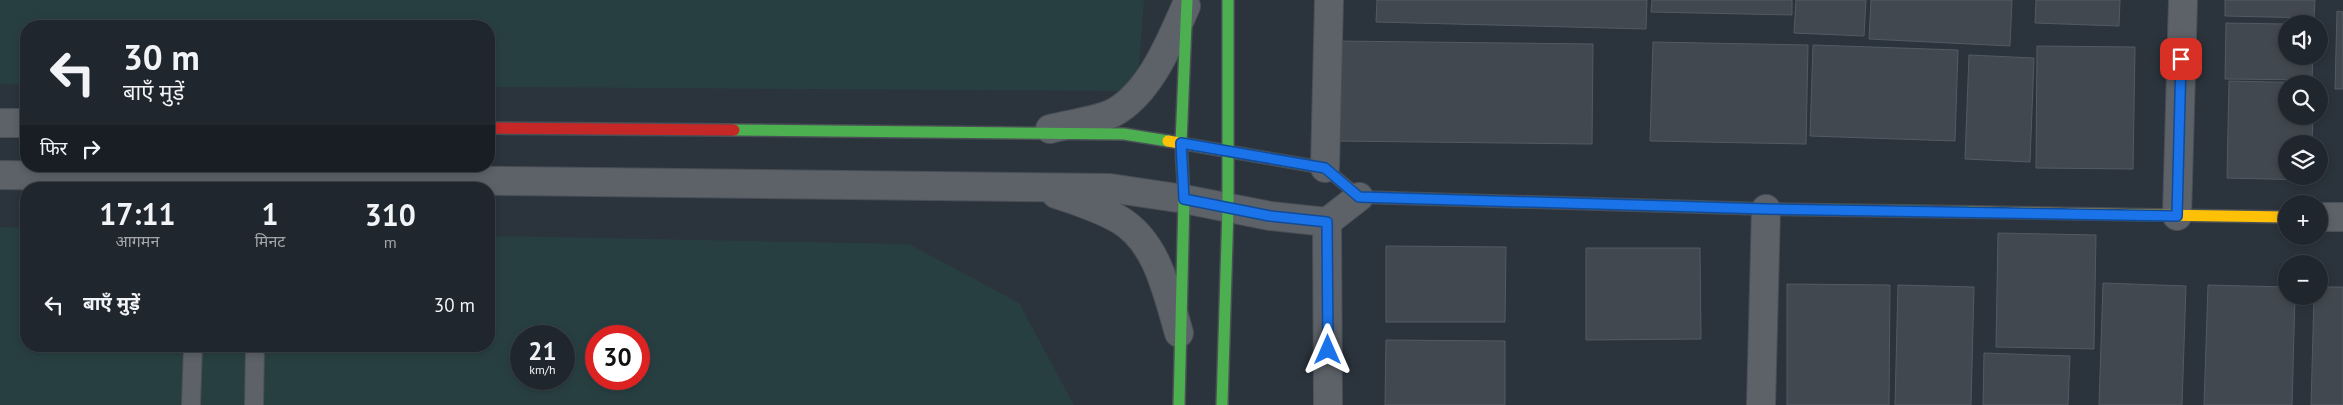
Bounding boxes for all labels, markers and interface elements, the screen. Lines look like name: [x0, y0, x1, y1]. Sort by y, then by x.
map controls: [2278, 15, 2328, 305]
button: sound: [2278, 15, 2328, 65]
text: 30 m: [123, 34, 200, 80]
pin: [2160, 38, 2202, 80]
icon: left: [40, 40, 105, 105]
icon: arrive: [2167, 45, 2195, 73]
button: search: [2278, 75, 2328, 125]
text: बाएँ मुड़ें: [123, 78, 184, 106]
icon: right: [77, 135, 105, 163]
button: layers: [2278, 135, 2328, 185]
text: फिर: [40, 136, 67, 160]
text: 17:11: [99, 194, 175, 233]
text: 1: [262, 194, 279, 233]
text: 310: [365, 195, 416, 234]
button: +: [2278, 195, 2328, 245]
text: आगमन: [115, 231, 159, 251]
text: मिनट: [255, 231, 285, 251]
text: m: [384, 232, 397, 252]
button: −: [2278, 255, 2328, 305]
icon: left: [40, 291, 68, 319]
text: बाएँ मुड़ें: [83, 291, 140, 315]
text: 30 m: [434, 293, 475, 317]
position arrow: [1301, 323, 1353, 375]
speed limit sign: 30: [585, 325, 650, 390]
text: 21: [528, 335, 557, 367]
text: km/h: [529, 362, 556, 377]

